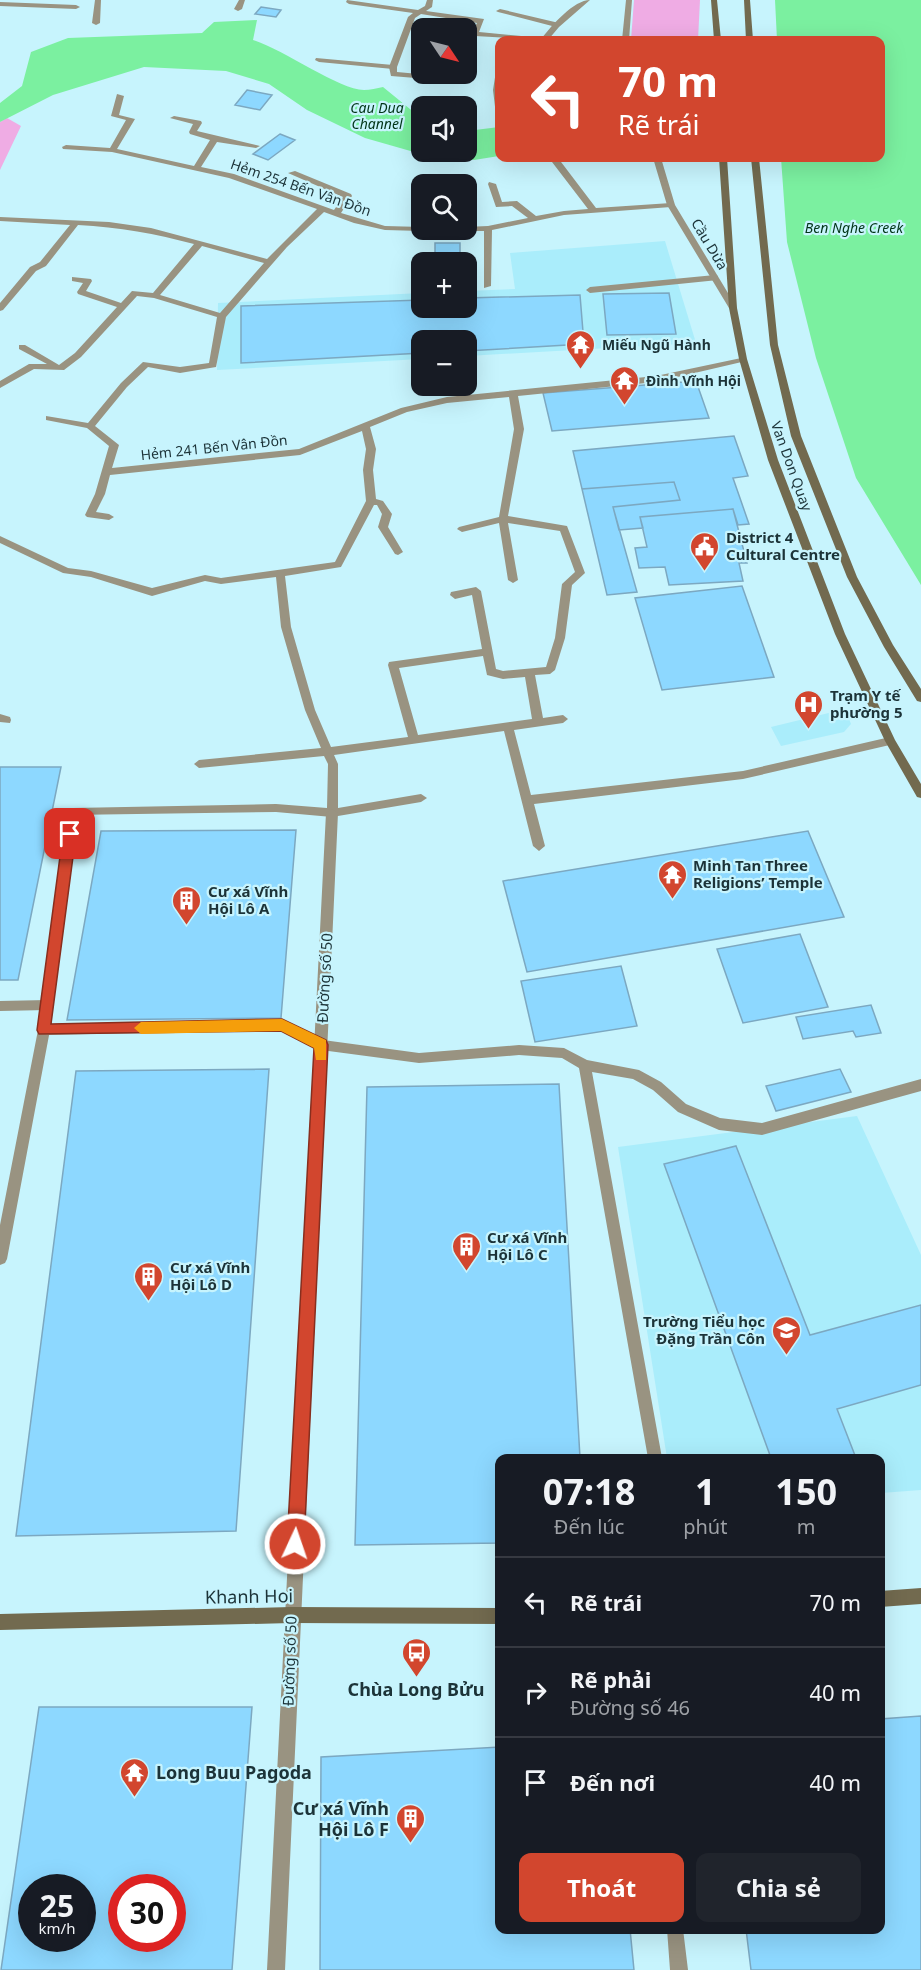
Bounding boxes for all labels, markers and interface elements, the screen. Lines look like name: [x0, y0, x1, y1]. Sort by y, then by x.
north arrow: [411, 18, 477, 84]
map controls: [411, 18, 477, 396]
text: 70 m: [618, 52, 718, 109]
icon: left: [519, 60, 597, 138]
button: sound: [411, 96, 477, 162]
water label: Cau Dua Channel: [350, 98, 404, 133]
text: Rẽ trái: [618, 106, 700, 143]
street label: Hẻm 254 Bến Vân Đồn: [228, 154, 374, 220]
button: search: [411, 174, 477, 240]
street label: Cầu Dừa: [687, 215, 733, 273]
water label: Ben Nghe Creek: [805, 218, 904, 237]
button: +: [411, 252, 477, 318]
temple icon: Miếu Ngũ Hành: [565, 328, 597, 370]
button: −: [411, 330, 477, 396]
place label: Miếu Ngũ Hành: [602, 335, 711, 354]
temple icon: Đình Vĩnh Hội: [609, 364, 641, 406]
place label: Đình Vĩnh Hội: [646, 371, 741, 390]
street label: Van Don Quay: [767, 419, 817, 514]
street label: Hẻm 241 Bến Vân Đồn: [140, 430, 288, 464]
place label: District 4 Cultural Centre: [726, 527, 840, 564]
public building icon: District 4 Cultural Centre: [689, 530, 721, 572]
place label: Trạm Y tế phường 5: [830, 685, 903, 722]
hospital icon: Trạm Y tế phường 5: [793, 688, 825, 730]
pin: [44, 808, 95, 859]
icon: arrive: [53, 817, 86, 850]
place label: Minh Tan Three Religions’ Temple: [693, 855, 823, 892]
temple icon: Minh Tan Three Religions’ Temple: [656, 858, 688, 900]
place label: Cư xá Vĩnh Hội Lô A: [208, 881, 288, 918]
building icon: Cư xá Vĩnh Hội Lô A: [171, 884, 203, 926]
street label: Đường số 50: [312, 933, 336, 1023]
place label: Cư xá Vĩnh Hội Lô C: [487, 1227, 567, 1264]
building icon: Cư xá Vĩnh Hội Lô C: [450, 1230, 482, 1272]
place label: Cư xá Vĩnh Hội Lô D: [170, 1257, 250, 1294]
building icon: Cư xá Vĩnh Hội Lô D: [133, 1260, 165, 1302]
place label: Trường Tiểu học Đặng Trần Côn: [643, 1311, 765, 1348]
school or university icon: Trường Tiểu học Đặng Trần Côn: [770, 1314, 802, 1356]
text: 07:18: [543, 1467, 635, 1516]
text: 1: [695, 1467, 716, 1516]
text: 150: [775, 1467, 837, 1516]
position arrow: [263, 1512, 327, 1576]
text: Đến lúc: [554, 1513, 624, 1540]
text: phút: [683, 1513, 727, 1540]
text: m: [797, 1513, 816, 1540]
street label: Khanh Hoi: [205, 1583, 293, 1609]
icon: left: [519, 1586, 552, 1619]
text: Rẽ trái: [570, 1587, 642, 1617]
text: 70 m: [810, 1587, 861, 1617]
street label: Đường số 50: [277, 1616, 301, 1706]
bus stop icon: Chùa Long Bửu: [400, 1636, 432, 1678]
text: Rẽ phải: [570, 1664, 651, 1694]
icon: right: [519, 1676, 552, 1709]
place label: Chùa Long Bửu: [348, 1677, 484, 1701]
text: 40 m: [810, 1677, 861, 1707]
text: Đường số 46: [570, 1694, 690, 1721]
temple icon: Long Buu Pagoda: [119, 1756, 151, 1798]
place label: Long Buu Pagoda: [156, 1760, 312, 1784]
icon: arrive: [519, 1766, 552, 1799]
text: Đến nơi: [570, 1767, 655, 1797]
text: 40 m: [810, 1767, 861, 1797]
place label: Cư xá Vĩnh Hội Lô F: [293, 1796, 389, 1841]
building icon: Cư xá Vĩnh Hội Lô F: [394, 1802, 426, 1844]
button: Thoát: [519, 1853, 684, 1922]
button: Chia sẻ: [696, 1853, 861, 1922]
speed limit sign: 30: [108, 1874, 186, 1952]
text: 25: [40, 1885, 74, 1926]
text: km/h: [39, 1918, 75, 1938]

